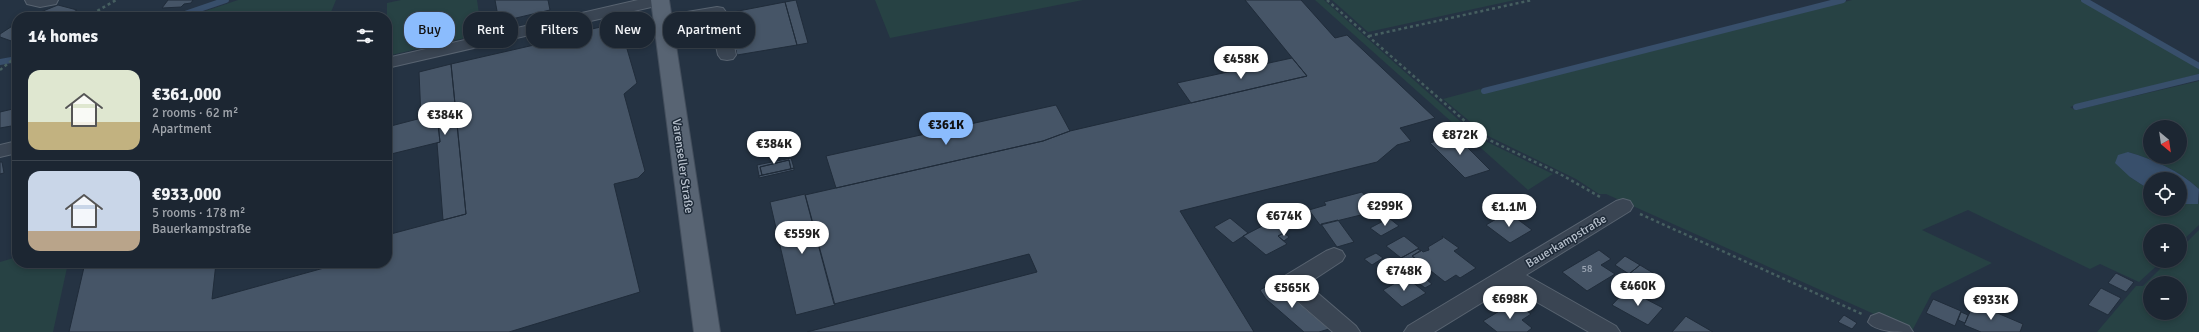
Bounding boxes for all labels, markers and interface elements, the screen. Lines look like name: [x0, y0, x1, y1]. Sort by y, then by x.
chip: Buy: [404, 12, 455, 48]
chip: Rent: [463, 12, 518, 48]
chip: Filters: [526, 12, 592, 48]
chip: New: [600, 12, 655, 48]
chip: Apartment: [663, 12, 755, 48]
icon: filters: [354, 25, 376, 47]
text: 14 homes: [28, 26, 98, 47]
pin: €458K: [1213, 46, 1269, 80]
text: €458K: [1223, 51, 1259, 67]
text: €361,000: [152, 84, 221, 105]
icon: home: [60, 86, 108, 134]
pin: €384K: [417, 102, 473, 136]
text: 2 rooms · 62 m²: [152, 105, 238, 121]
text: €384K: [427, 107, 463, 123]
pin: €361K: [918, 112, 974, 146]
text: €361K: [928, 117, 964, 133]
street label: Varenseller Straße: [668, 118, 697, 214]
north arrow: [2143, 120, 2187, 164]
map controls: [2143, 120, 2187, 320]
text: Apartment: [152, 121, 212, 137]
pin: €872K: [1432, 122, 1488, 156]
text: €872K: [1442, 127, 1478, 143]
pin: €384K: [746, 131, 802, 165]
text: €384K: [756, 136, 792, 152]
button: locate: [2143, 172, 2187, 216]
text: €933,000: [152, 184, 221, 205]
icon: home: [60, 187, 108, 235]
pin: €299K: [1357, 193, 1413, 227]
pin: €1.1M: [1481, 194, 1537, 228]
text: €299K: [1367, 198, 1403, 214]
text: €1.1M: [1491, 199, 1527, 215]
pin: €674K: [1256, 203, 1312, 237]
text: 5 rooms · 178 m²: [152, 205, 245, 221]
text: €674K: [1266, 208, 1302, 224]
street label: Bauerkampstraße: [1523, 211, 1609, 271]
text: Bauerkampstraße: [152, 221, 251, 237]
pin: €559K: [774, 221, 830, 255]
button: +: [2143, 224, 2187, 268]
text: €559K: [784, 226, 820, 242]
pin: €748K: [1376, 258, 1432, 292]
text: €748K: [1386, 263, 1422, 279]
house number: 58: [1582, 263, 1592, 275]
pin: €460K: [1610, 273, 1666, 307]
pin: €565K: [1264, 275, 1320, 309]
button: −: [2143, 276, 2187, 320]
text: €460K: [1620, 278, 1656, 294]
text: €565K: [1274, 280, 1310, 296]
pin: €698K: [1482, 286, 1538, 320]
pin: €933K: [1963, 287, 2019, 321]
text: €698K: [1492, 291, 1528, 307]
text: €933K: [1973, 292, 2009, 308]

